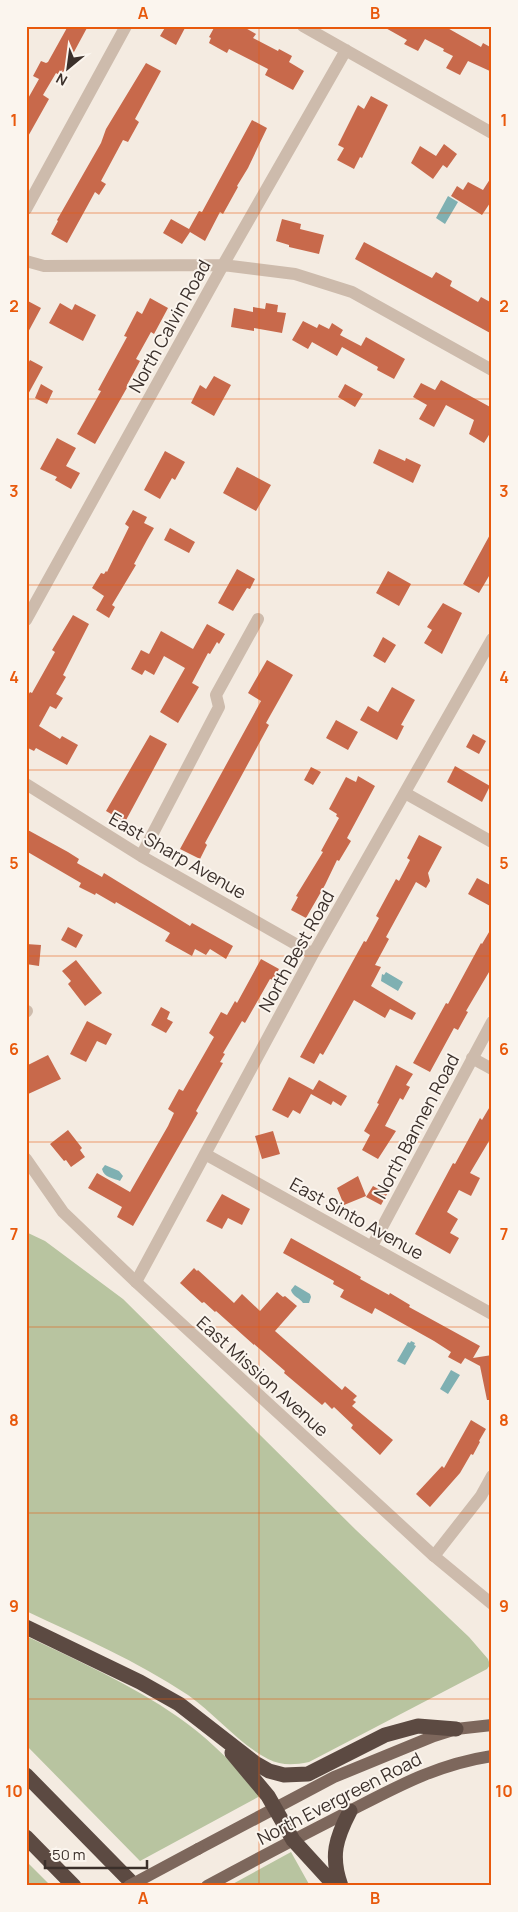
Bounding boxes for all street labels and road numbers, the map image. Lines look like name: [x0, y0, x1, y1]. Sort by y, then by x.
street label: North Calvin Road: [123, 255, 215, 397]
street label: East Sharp Avenue: [105, 806, 251, 904]
street label: North Best Road: [253, 886, 339, 1016]
street label: North Bannen Road: [368, 1049, 464, 1203]
street label: East Sinto Avenue: [286, 1171, 428, 1265]
street label: East Mission Avenue: [192, 1310, 334, 1442]
street label: North Evergreen Road: [253, 1746, 425, 1850]

